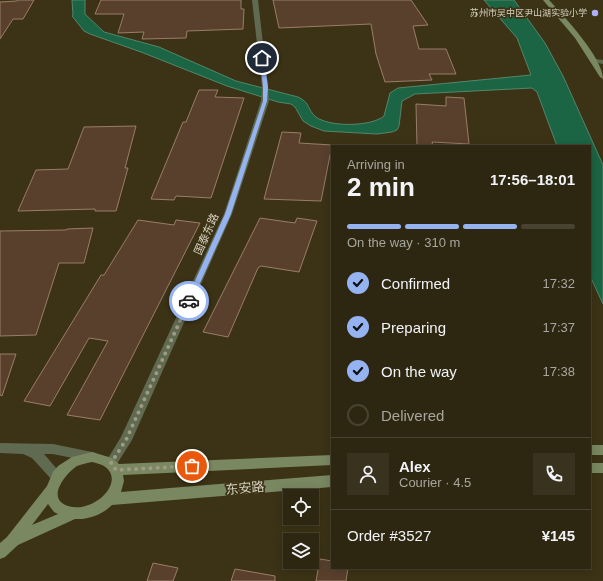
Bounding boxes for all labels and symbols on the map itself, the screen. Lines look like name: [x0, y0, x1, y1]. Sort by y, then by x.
place label: 苏州市吴中区尹山湖实验小学: [470, 7, 587, 18]
marker: 苏州市吴中区尹山湖实验小学: [590, 8, 600, 18]
pin: [245, 41, 279, 75]
street label: 国泰东路: [192, 211, 220, 257]
courier: [169, 281, 209, 321]
pin: [175, 449, 209, 483]
street label: 东安路: [225, 479, 265, 497]

